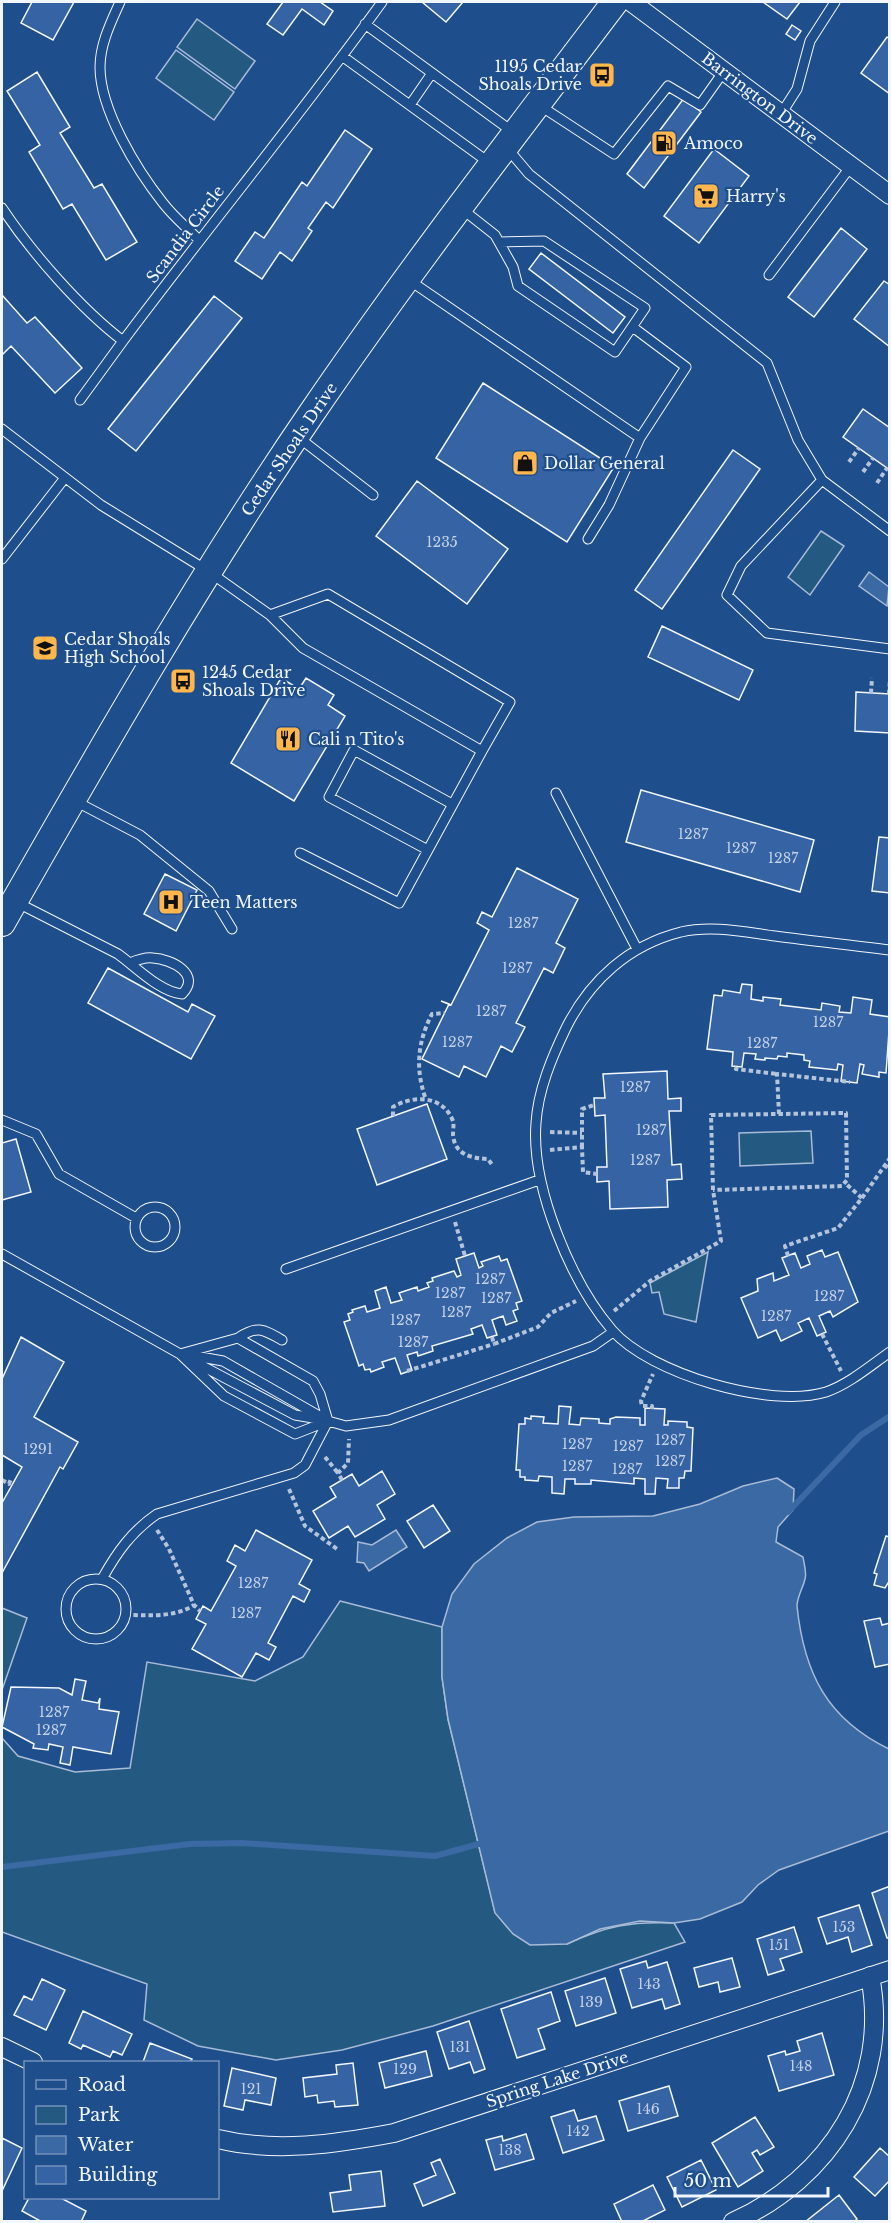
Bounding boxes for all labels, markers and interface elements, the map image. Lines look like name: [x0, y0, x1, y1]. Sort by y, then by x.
street label: Barrington Drive: [698, 48, 822, 148]
place label: 1195 Cedar Shoals Drive: [479, 56, 582, 94]
bus stop icon: 1195 Cedar Shoals Drive: [587, 60, 617, 90]
fuel station icon: Amoco: [649, 128, 679, 158]
place label: Amoco: [683, 133, 743, 153]
street label: Scandia Circle: [142, 181, 228, 287]
supermarket icon: Harry's: [691, 181, 721, 211]
place label: Harry's: [726, 186, 786, 206]
street label: Cedar Shoals Drive: [237, 378, 341, 520]
shop icon: Dollar General: [510, 448, 540, 478]
place label: Dollar General: [544, 453, 665, 473]
house number: 1235: [426, 533, 458, 551]
place label: Cedar Shoals High School: [64, 629, 171, 667]
school or university icon: Cedar Shoals High School: [30, 633, 60, 663]
place label: 1245 Cedar Shoals Drive: [202, 662, 305, 700]
bus stop icon: 1245 Cedar Shoals Drive: [168, 666, 198, 696]
restaurant icon: Cali n Tito's: [273, 724, 303, 754]
place label: Cali n Tito's: [308, 729, 405, 749]
house number: 1287: [678, 825, 709, 843]
house number: 1287: [726, 839, 757, 857]
house number: 1287: [768, 849, 799, 867]
hospital icon: Teen Matters: [156, 887, 186, 917]
place label: Teen Matters: [190, 892, 298, 912]
house number: 1287: [508, 914, 539, 932]
house number: 1287: [502, 959, 533, 977]
house number: 1287: [476, 1002, 507, 1020]
house number: 1287: [813, 1013, 844, 1031]
house number: 1287: [442, 1033, 473, 1051]
house number: 1287: [747, 1034, 778, 1052]
house number: 1287: [620, 1078, 651, 1096]
house number: 1287: [636, 1121, 667, 1139]
house number: 1287: [630, 1151, 661, 1169]
house number: 1287: [475, 1270, 506, 1288]
house number: 1287: [435, 1284, 466, 1302]
house number: 1287: [814, 1287, 845, 1305]
house number: 1287: [481, 1289, 512, 1307]
house number: 1287: [441, 1303, 472, 1321]
house number: 1287: [761, 1307, 792, 1325]
house number: 1287: [390, 1311, 421, 1329]
house number: 1287: [398, 1333, 429, 1351]
house number: 1287: [655, 1431, 686, 1449]
house number: 1287: [562, 1435, 593, 1453]
house number: 1287: [613, 1437, 644, 1455]
house number: 1291: [23, 1440, 53, 1458]
house number: 1287: [655, 1452, 686, 1470]
house number: 1287: [562, 1457, 593, 1475]
house number: 1287: [612, 1460, 643, 1478]
house number: 1287: [238, 1574, 269, 1592]
house number: 1287: [231, 1604, 262, 1622]
house number: 1287: [39, 1703, 70, 1721]
house number: 1287: [36, 1721, 67, 1739]
house number: 153: [833, 1918, 855, 1936]
house number: 151: [769, 1936, 789, 1954]
house number: 143: [637, 1975, 661, 1993]
house number: 139: [579, 1993, 603, 2011]
house number: 131: [449, 2038, 471, 2056]
street label: Spring Lake Drive: [483, 2047, 631, 2111]
house number: 148: [790, 2057, 812, 2075]
house number: 129: [393, 2060, 417, 2078]
legend: [24, 2061, 219, 2199]
text: Road: [78, 2074, 126, 2096]
house number: 121: [240, 2080, 262, 2098]
house number: 146: [636, 2100, 660, 2118]
text: Park: [78, 2104, 120, 2126]
house number: 142: [566, 2122, 590, 2140]
text: Water: [77, 2134, 134, 2156]
house number: 138: [498, 2141, 522, 2159]
scale bar: [675, 2160, 828, 2198]
text: Building: [78, 2164, 157, 2186]
text: 50 m: [684, 2170, 732, 2192]

